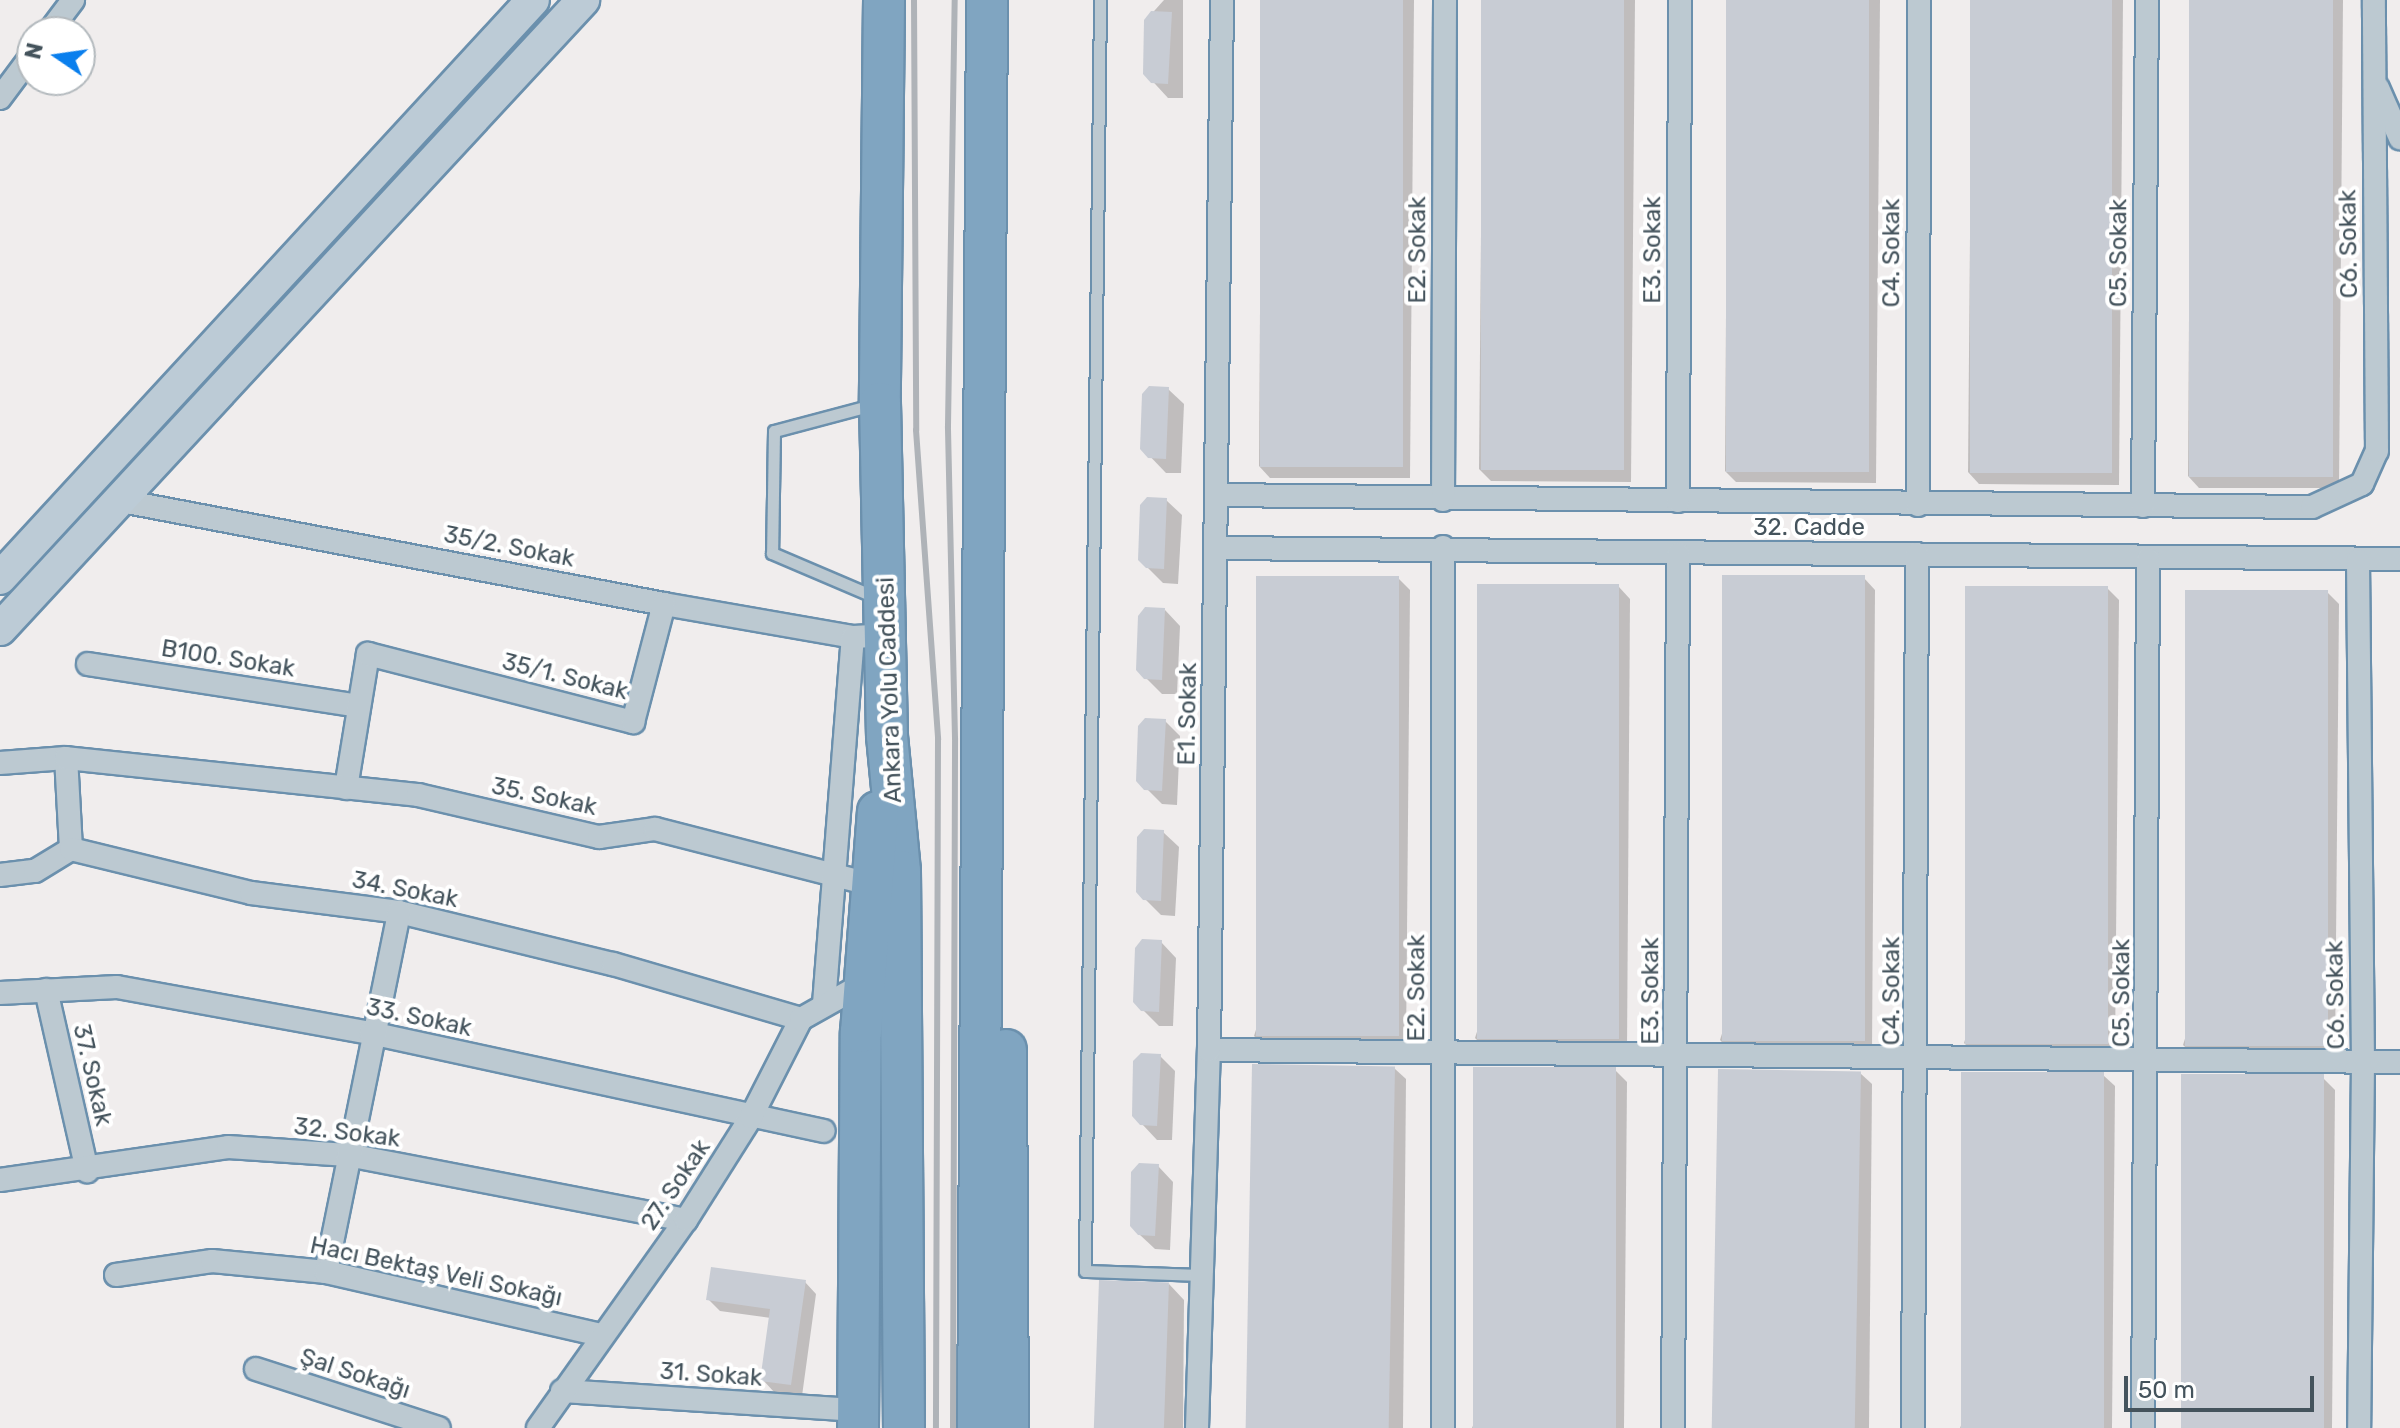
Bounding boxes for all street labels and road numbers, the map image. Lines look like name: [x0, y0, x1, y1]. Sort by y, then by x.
street label: C6. Sokak: [2334, 189, 2364, 299]
street label: E2. Sokak: [1404, 196, 1432, 304]
street label: E3. Sokak: [1639, 196, 1667, 304]
street label: C4. Sokak: [1878, 199, 1906, 307]
street label: C5. Sokak: [2105, 199, 2133, 307]
street label: 32. Cadde: [1753, 514, 1865, 542]
street label: 35/2. Sokak: [441, 520, 577, 574]
street label: Ankara Yolu Caddesi: [872, 576, 908, 804]
street label: B100. Sokak: [159, 634, 297, 684]
street label: 35/1. Sokak: [499, 647, 631, 707]
street label: E1. Sokak: [1173, 662, 1203, 766]
street label: 35. Sokak: [489, 772, 599, 822]
street label: 34. Sokak: [350, 866, 460, 914]
street label: E2. Sokak: [1403, 934, 1431, 1042]
street label: E3. Sokak: [1637, 937, 1665, 1045]
street label: C4. Sokak: [1878, 937, 1906, 1045]
street label: C5. Sokak: [2108, 939, 2136, 1047]
street label: C6. Sokak: [2321, 940, 2351, 1050]
street label: 33. Sokak: [364, 993, 474, 1043]
street label: 37. Sokak: [66, 1021, 118, 1129]
street label: 32. Sokak: [292, 1112, 402, 1154]
street label: 27. Sokak: [635, 1134, 717, 1236]
street label: Hacı Bektaş Veli Sokağı: [307, 1231, 565, 1313]
street label: Şal Sokağı: [296, 1343, 414, 1405]
street label: 31. Sokak: [659, 1357, 763, 1393]

